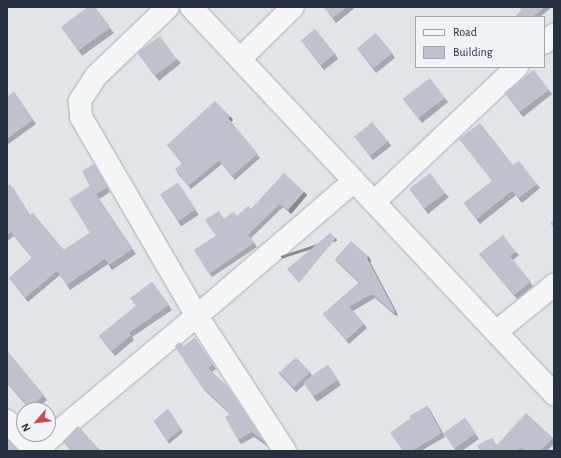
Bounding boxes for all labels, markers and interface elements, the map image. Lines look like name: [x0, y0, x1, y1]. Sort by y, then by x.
legend: [415, 16, 545, 68]
text: Road: [453, 26, 477, 38]
text: Building: [453, 46, 493, 58]
north arrow: [16, 402, 56, 442]
text: N: [19, 421, 32, 433]

